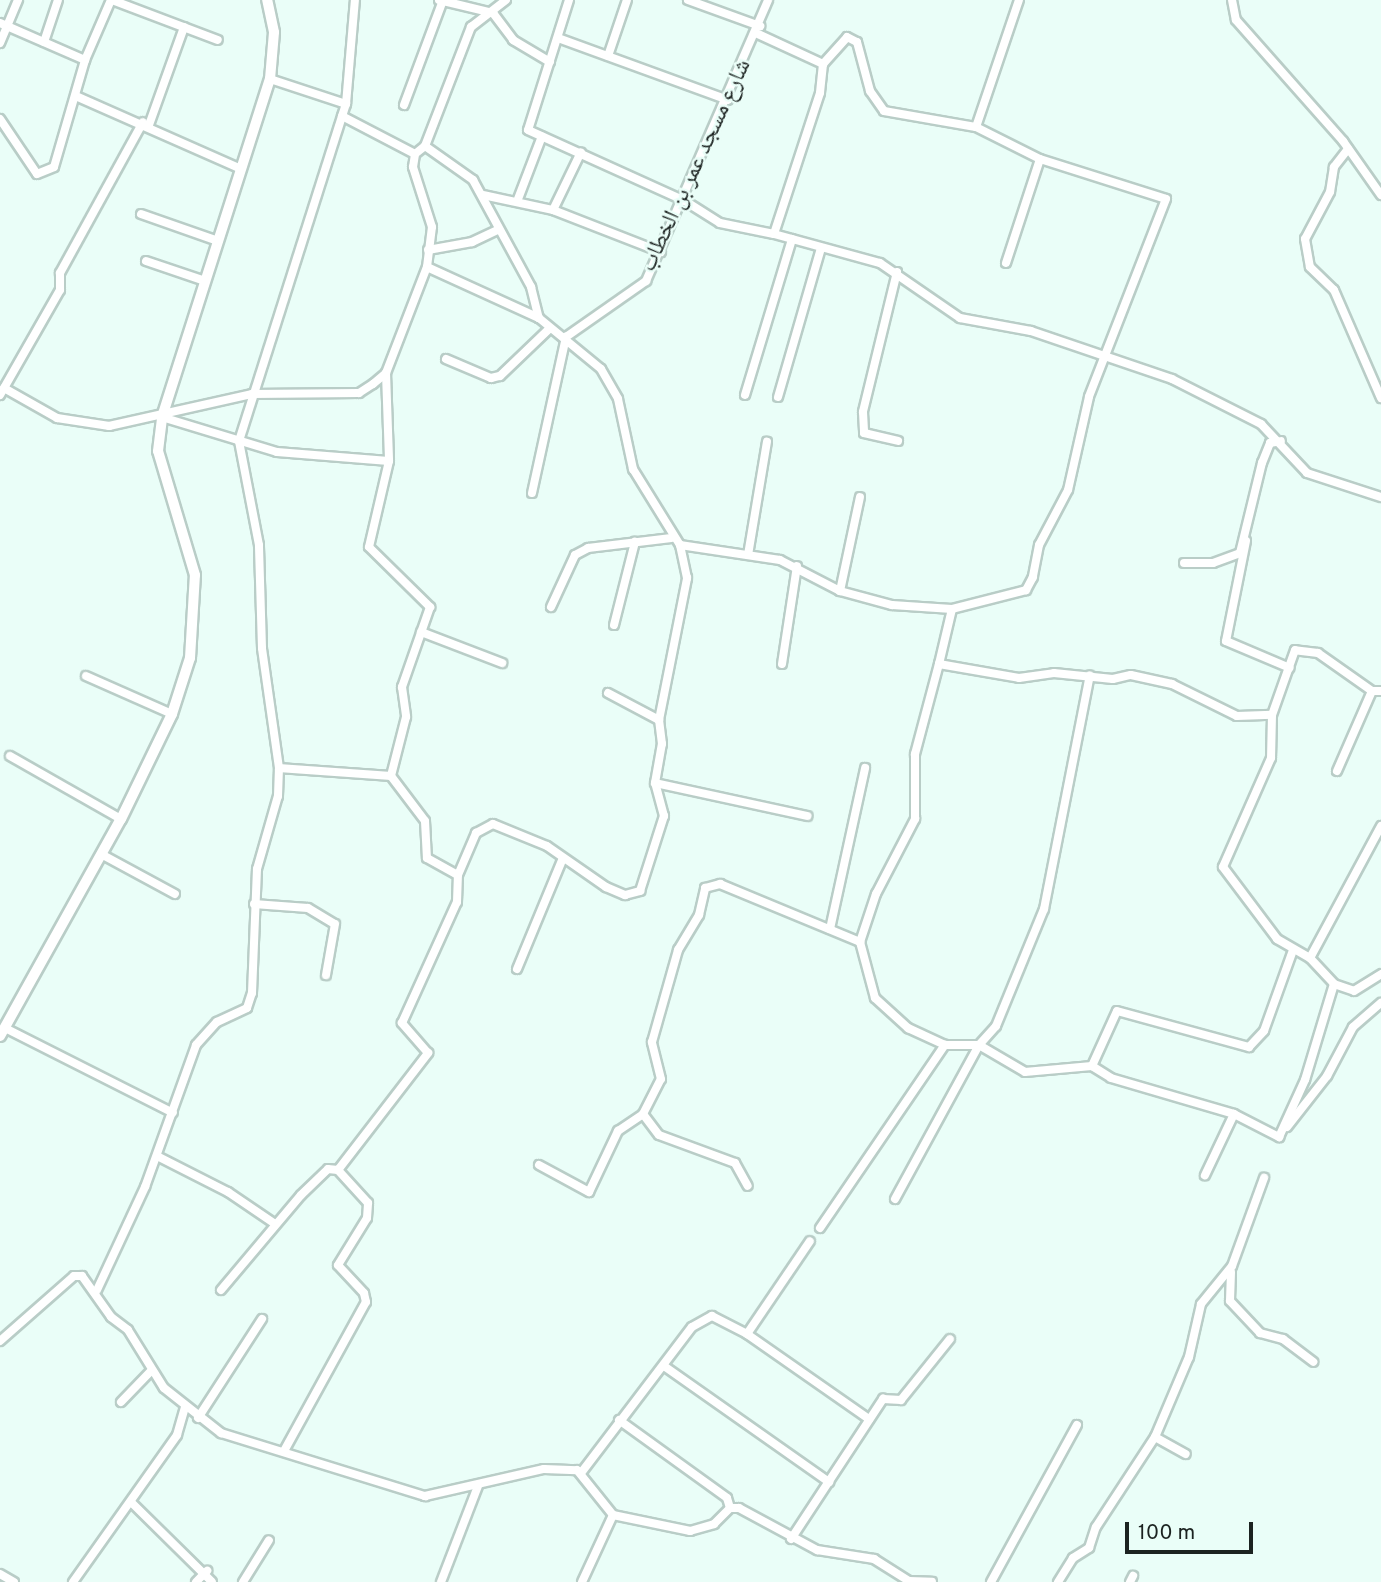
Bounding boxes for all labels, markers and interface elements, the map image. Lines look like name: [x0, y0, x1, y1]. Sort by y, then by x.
street label: شارع مسجد عمر بن الخطاب: [636, 55, 758, 277]
scale bar: [1129, 1508, 1257, 1552]
text: 100 m: [1138, 1520, 1195, 1547]

